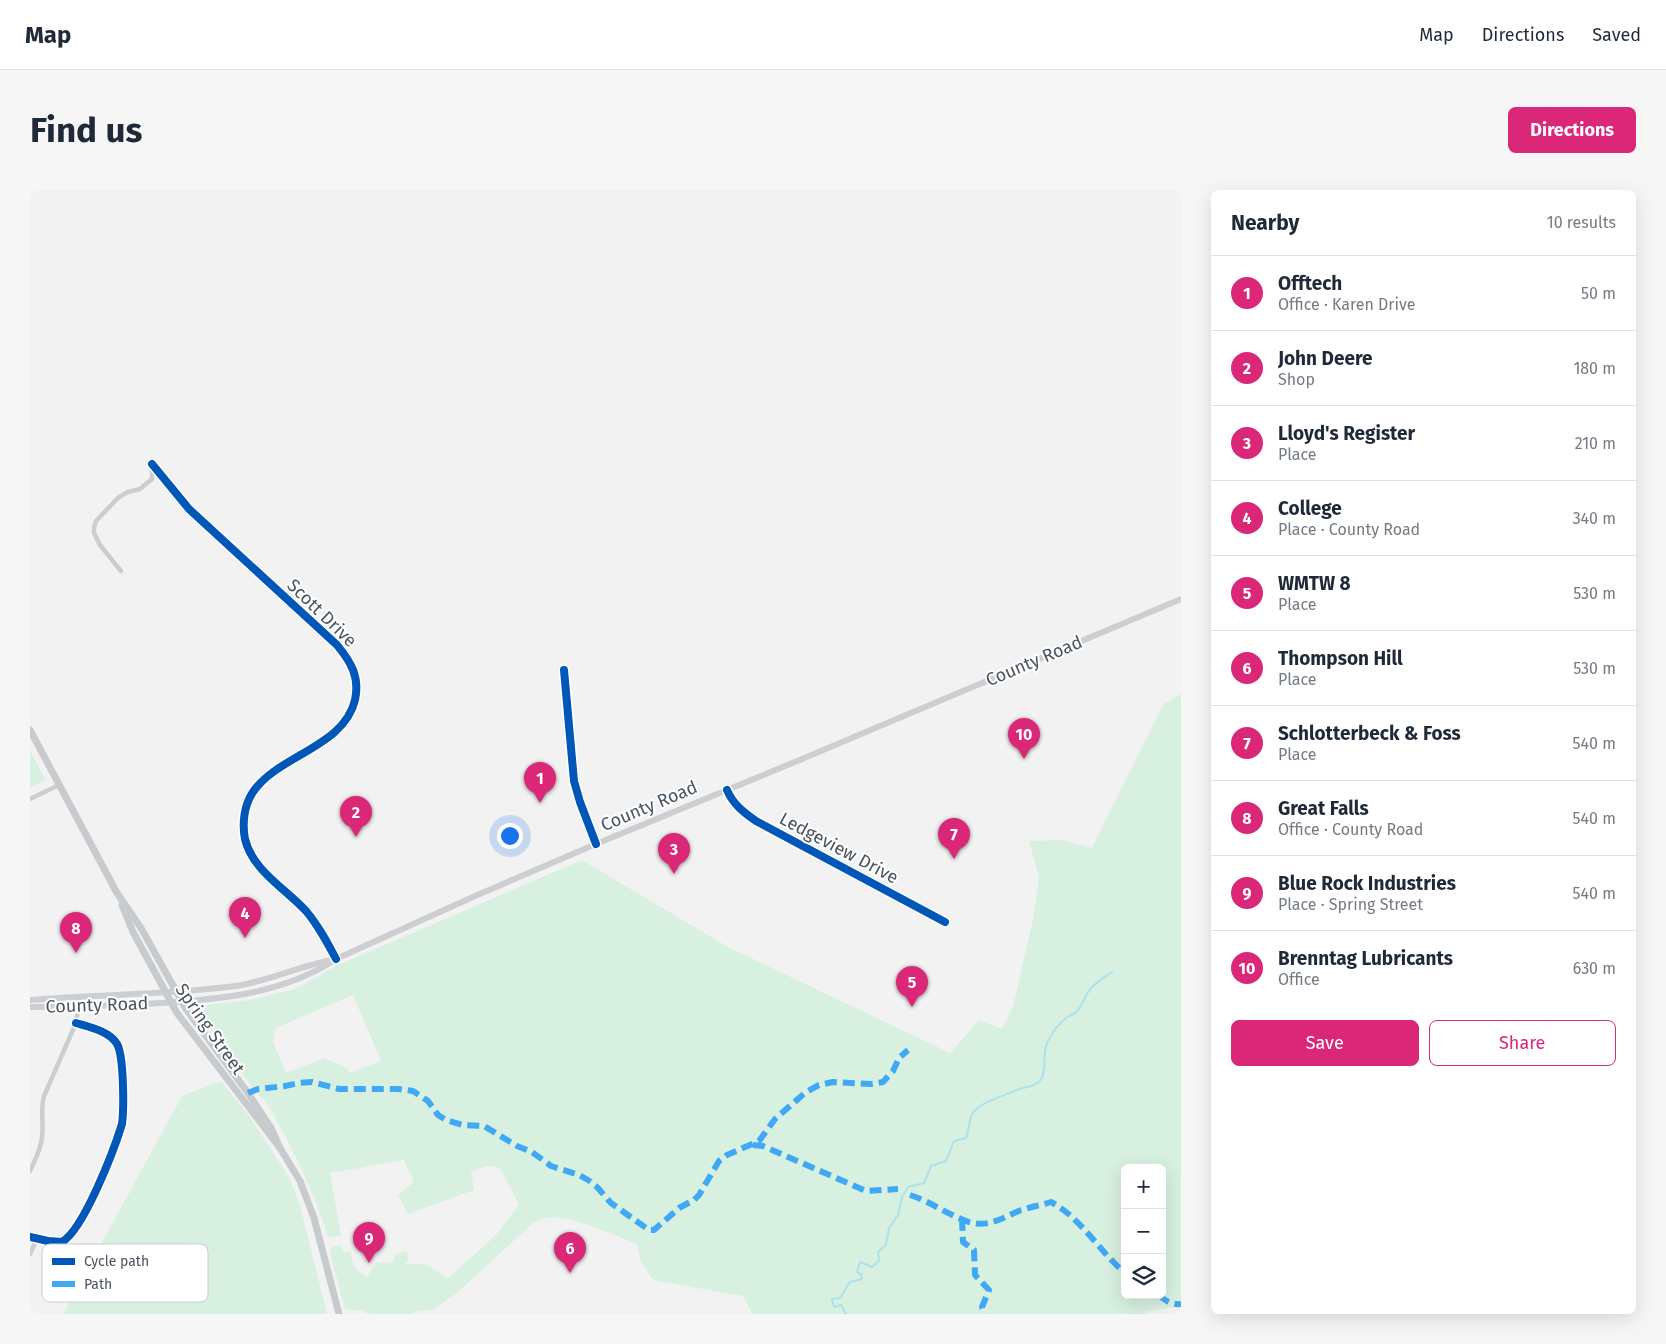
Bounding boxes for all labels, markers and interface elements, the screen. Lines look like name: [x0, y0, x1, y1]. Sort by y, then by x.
text: Map: [25, 21, 71, 49]
text: Map: [1419, 24, 1454, 46]
text: Directions: [1482, 24, 1564, 46]
text: Saved: [1592, 24, 1641, 46]
button: Directions: [1508, 107, 1636, 153]
text: Find us: [30, 109, 142, 151]
text: Nearby: [1231, 210, 1299, 236]
text: 10 results: [1547, 213, 1616, 232]
text: Offtech: [1278, 272, 1342, 295]
text: 1: [1243, 284, 1251, 303]
text: 50 m: [1581, 284, 1616, 303]
text: Office · Karen Drive: [1278, 295, 1416, 314]
text: John Deere: [1278, 347, 1372, 370]
text: 2: [1243, 359, 1251, 378]
text: 180 m: [1573, 359, 1616, 378]
text: Shop: [1278, 370, 1315, 389]
text: Lloyd's Register: [1278, 422, 1415, 445]
text: 3: [1243, 434, 1251, 453]
text: 210 m: [1575, 434, 1616, 453]
text: Place: [1278, 445, 1317, 464]
text: College: [1278, 497, 1342, 520]
text: 4: [1242, 509, 1252, 528]
text: 340 m: [1573, 509, 1616, 528]
text: Place · County Road: [1278, 520, 1420, 539]
text: WMTW 8: [1278, 572, 1351, 595]
street label: Scott Drive: [283, 574, 361, 652]
text: 5: [1243, 584, 1251, 603]
text: 530 m: [1573, 584, 1616, 603]
text: Place: [1278, 595, 1317, 614]
street label: County Road: [982, 631, 1086, 691]
text: Thompson Hill: [1278, 647, 1403, 670]
text: 6: [1242, 659, 1252, 678]
text: 530 m: [1573, 659, 1616, 678]
text: Place: [1278, 670, 1317, 689]
pin: 10: [1008, 718, 1040, 759]
text: Schlotterbeck & Foss: [1278, 722, 1461, 745]
text: 7: [1243, 734, 1251, 753]
text: 540 m: [1573, 734, 1616, 753]
text: Place: [1278, 745, 1317, 764]
pin: 1: [524, 762, 556, 803]
street label: County Road: [597, 776, 701, 836]
pin: 2: [340, 796, 372, 837]
text: Great Falls: [1278, 797, 1369, 820]
street label: Ledgeview Drive: [776, 807, 902, 889]
text: 8: [1242, 809, 1252, 828]
text: 540 m: [1573, 809, 1616, 828]
pin: 7: [938, 818, 970, 859]
text: Office · County Road: [1278, 820, 1423, 839]
your location: [497, 823, 523, 849]
pin: 3: [658, 833, 690, 874]
text: Blue Rock Industries: [1278, 872, 1456, 895]
text: 9: [1243, 884, 1251, 903]
text: 540 m: [1573, 884, 1616, 903]
text: Place · Spring Street: [1278, 895, 1423, 914]
pin: 4: [229, 897, 261, 938]
pin: 8: [60, 912, 92, 953]
text: Brenntag Lubricants: [1278, 947, 1453, 970]
text: 10: [1239, 959, 1255, 978]
text: 630 m: [1573, 959, 1616, 978]
pin: 5: [896, 966, 928, 1007]
text: Office: [1278, 970, 1320, 989]
street label: Spring Street: [171, 979, 250, 1079]
street label: County Road: [45, 992, 149, 1018]
button: Save: [1231, 1020, 1419, 1066]
button: Share: [1429, 1020, 1616, 1066]
map controls: [1121, 1164, 1166, 1299]
button: +: [1121, 1164, 1166, 1209]
button: −: [1121, 1209, 1166, 1254]
pin: 9: [353, 1222, 385, 1263]
pin: 6: [554, 1232, 586, 1273]
legend: [42, 1244, 208, 1302]
text: Cycle path: [84, 1253, 149, 1270]
button: layers: [1121, 1254, 1166, 1299]
text: Path: [84, 1276, 112, 1293]

